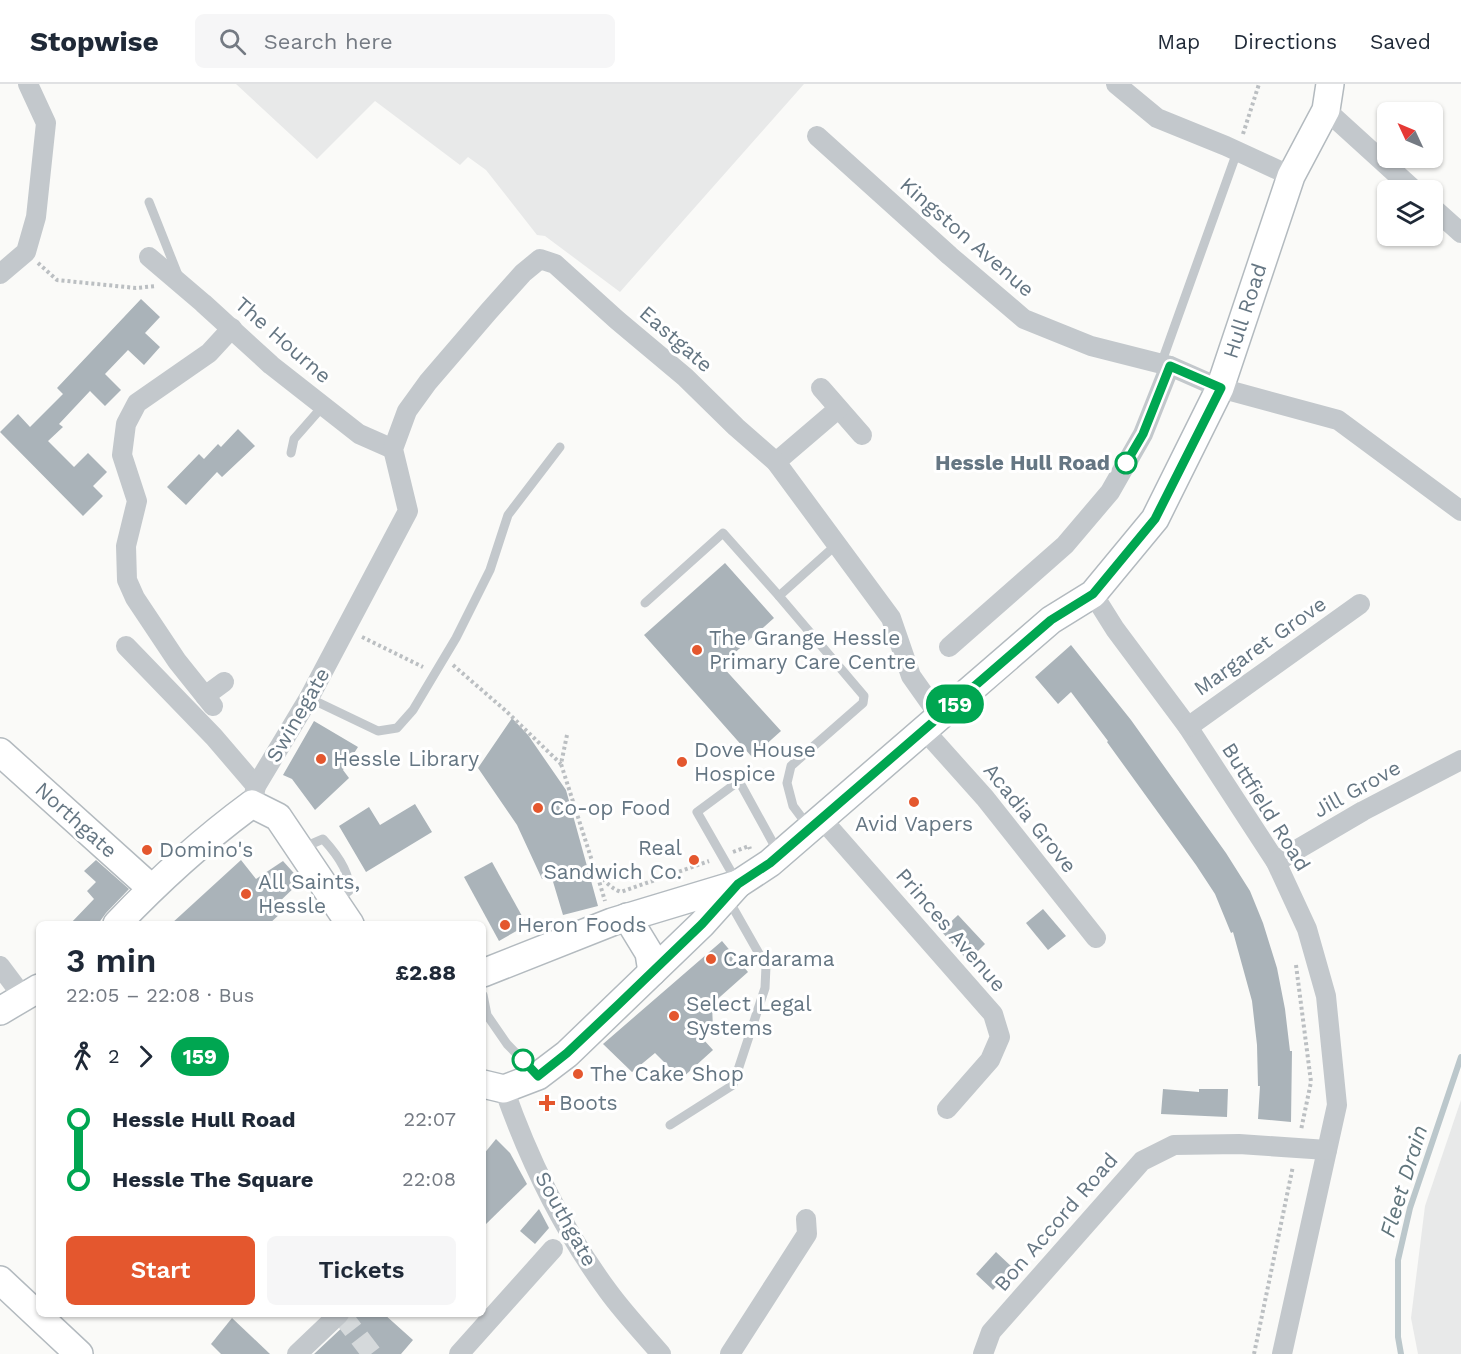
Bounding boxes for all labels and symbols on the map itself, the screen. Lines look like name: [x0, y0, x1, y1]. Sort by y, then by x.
north arrow: [1377, 102, 1443, 168]
street label: Kingston Avenue: [895, 172, 1040, 302]
street label: Hull Road: [1217, 260, 1272, 362]
street label: The Hourne: [230, 291, 336, 388]
street label: Eastgate: [635, 300, 718, 377]
place label: Hessle Hull Road: [935, 450, 1110, 475]
marker: Hessle Hull Road: [1115, 452, 1137, 474]
street label: Margaret Grove: [1189, 591, 1331, 701]
place label: The Grange Hessle Primary Care Centre: [709, 625, 916, 674]
marker: The Grange Hessle Primary Care Centre: [690, 643, 704, 657]
street label: Swinegate: [260, 663, 335, 767]
line badge: 159: [920, 684, 990, 724]
place label: Dove House Hospice: [694, 737, 816, 786]
street label: Buttfield Road: [1217, 738, 1316, 875]
place label: Hessle Library: [333, 746, 479, 771]
marker: Hessle Library: [314, 752, 328, 766]
street label: Jill Grove: [1309, 754, 1405, 823]
marker: Dove House Hospice: [675, 755, 689, 769]
street label: Acadia Grove: [979, 758, 1082, 878]
street label: Northgate: [30, 777, 122, 863]
place label: Co-op Food: [550, 795, 671, 820]
marker: Avid Vapers: [907, 795, 921, 809]
marker: Co-op Food: [531, 801, 545, 815]
place label: Avid Vapers: [855, 811, 973, 836]
place label: Real Sandwich Co.: [543, 835, 683, 884]
place label: Domino's: [159, 837, 253, 862]
marker: Domino's: [140, 843, 154, 857]
marker: Real Sandwich Co.: [687, 853, 701, 867]
street label: Princes Avenue: [891, 863, 1012, 997]
place label: All Saints, Hessle: [258, 869, 360, 918]
marker: All Saints, Hessle: [239, 887, 253, 901]
place label: Heron Foods: [517, 912, 646, 937]
marker: Heron Foods: [498, 918, 512, 932]
place label: Cardarama: [723, 946, 835, 971]
marker: Cardarama: [704, 952, 718, 966]
place label: Select Legal Systems: [686, 991, 812, 1040]
marker: Select Legal Systems: [667, 1009, 681, 1023]
unlabelled marker: [512, 1049, 534, 1071]
place label: The Cake Shop: [590, 1061, 744, 1086]
marker: The Cake Shop: [571, 1067, 585, 1081]
place label: Boots: [559, 1090, 618, 1115]
marker: Boots: [540, 1096, 554, 1110]
water label: Fleet Drain: [1375, 1122, 1432, 1240]
street label: Bon Accord Road: [989, 1147, 1123, 1296]
street label: Southgate: [530, 1167, 603, 1270]

